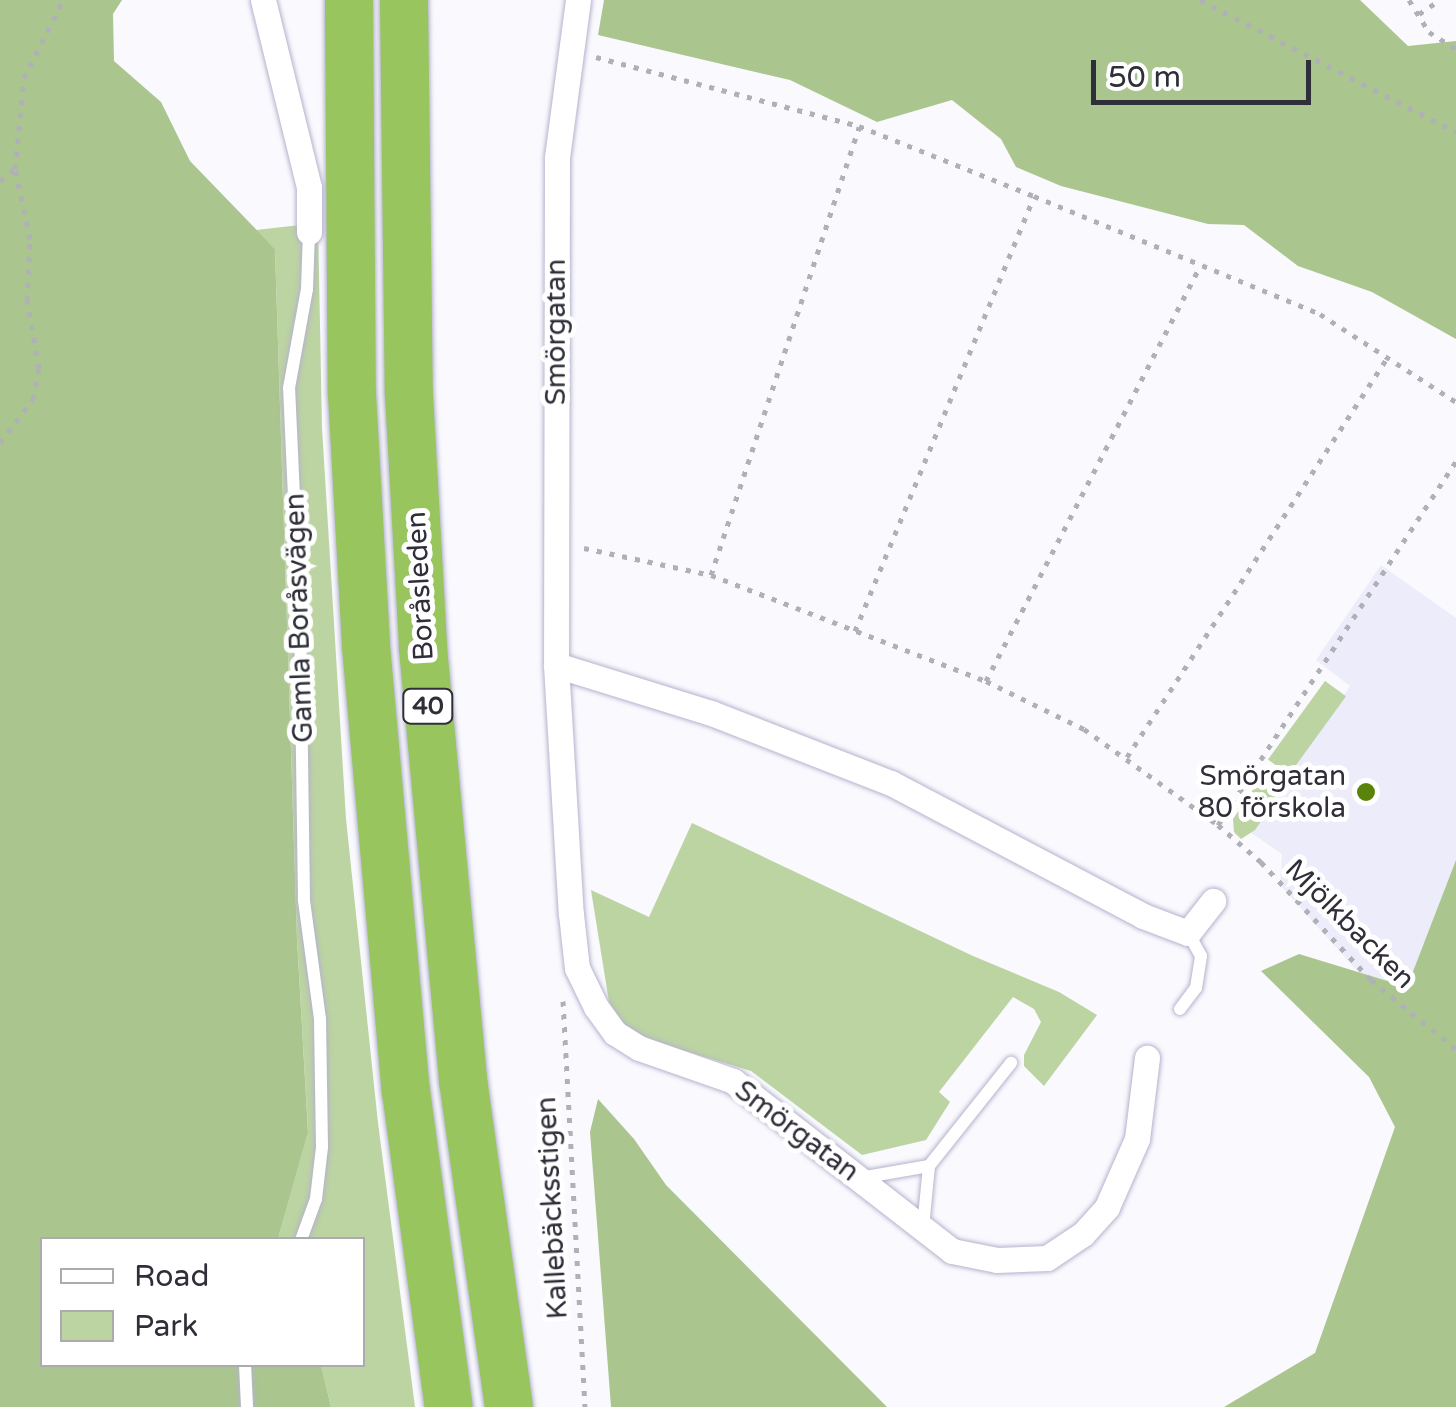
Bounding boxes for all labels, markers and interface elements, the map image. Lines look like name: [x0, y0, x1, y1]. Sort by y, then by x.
scale bar: [1096, 40, 1316, 102]
text: 50 m: [1108, 59, 1181, 96]
street label: Smörgatan: [539, 259, 573, 405]
street label: Gamla Boråsvägen: [278, 493, 320, 743]
street label: Boråsleden: [399, 510, 441, 662]
road number: 40: [400, 686, 456, 726]
place label: Smörgatan 80 förskola: [1198, 759, 1346, 825]
marker: Smörgatan 80 förskola: [1355, 781, 1377, 803]
street label: Mjölkbacken: [1278, 852, 1422, 996]
street label: Smörgatan: [728, 1073, 866, 1189]
street label: Kallebäcksstigen: [529, 1096, 575, 1320]
legend: [40, 1237, 365, 1367]
text: Road: [134, 1258, 209, 1295]
text: Park: [134, 1308, 198, 1345]

